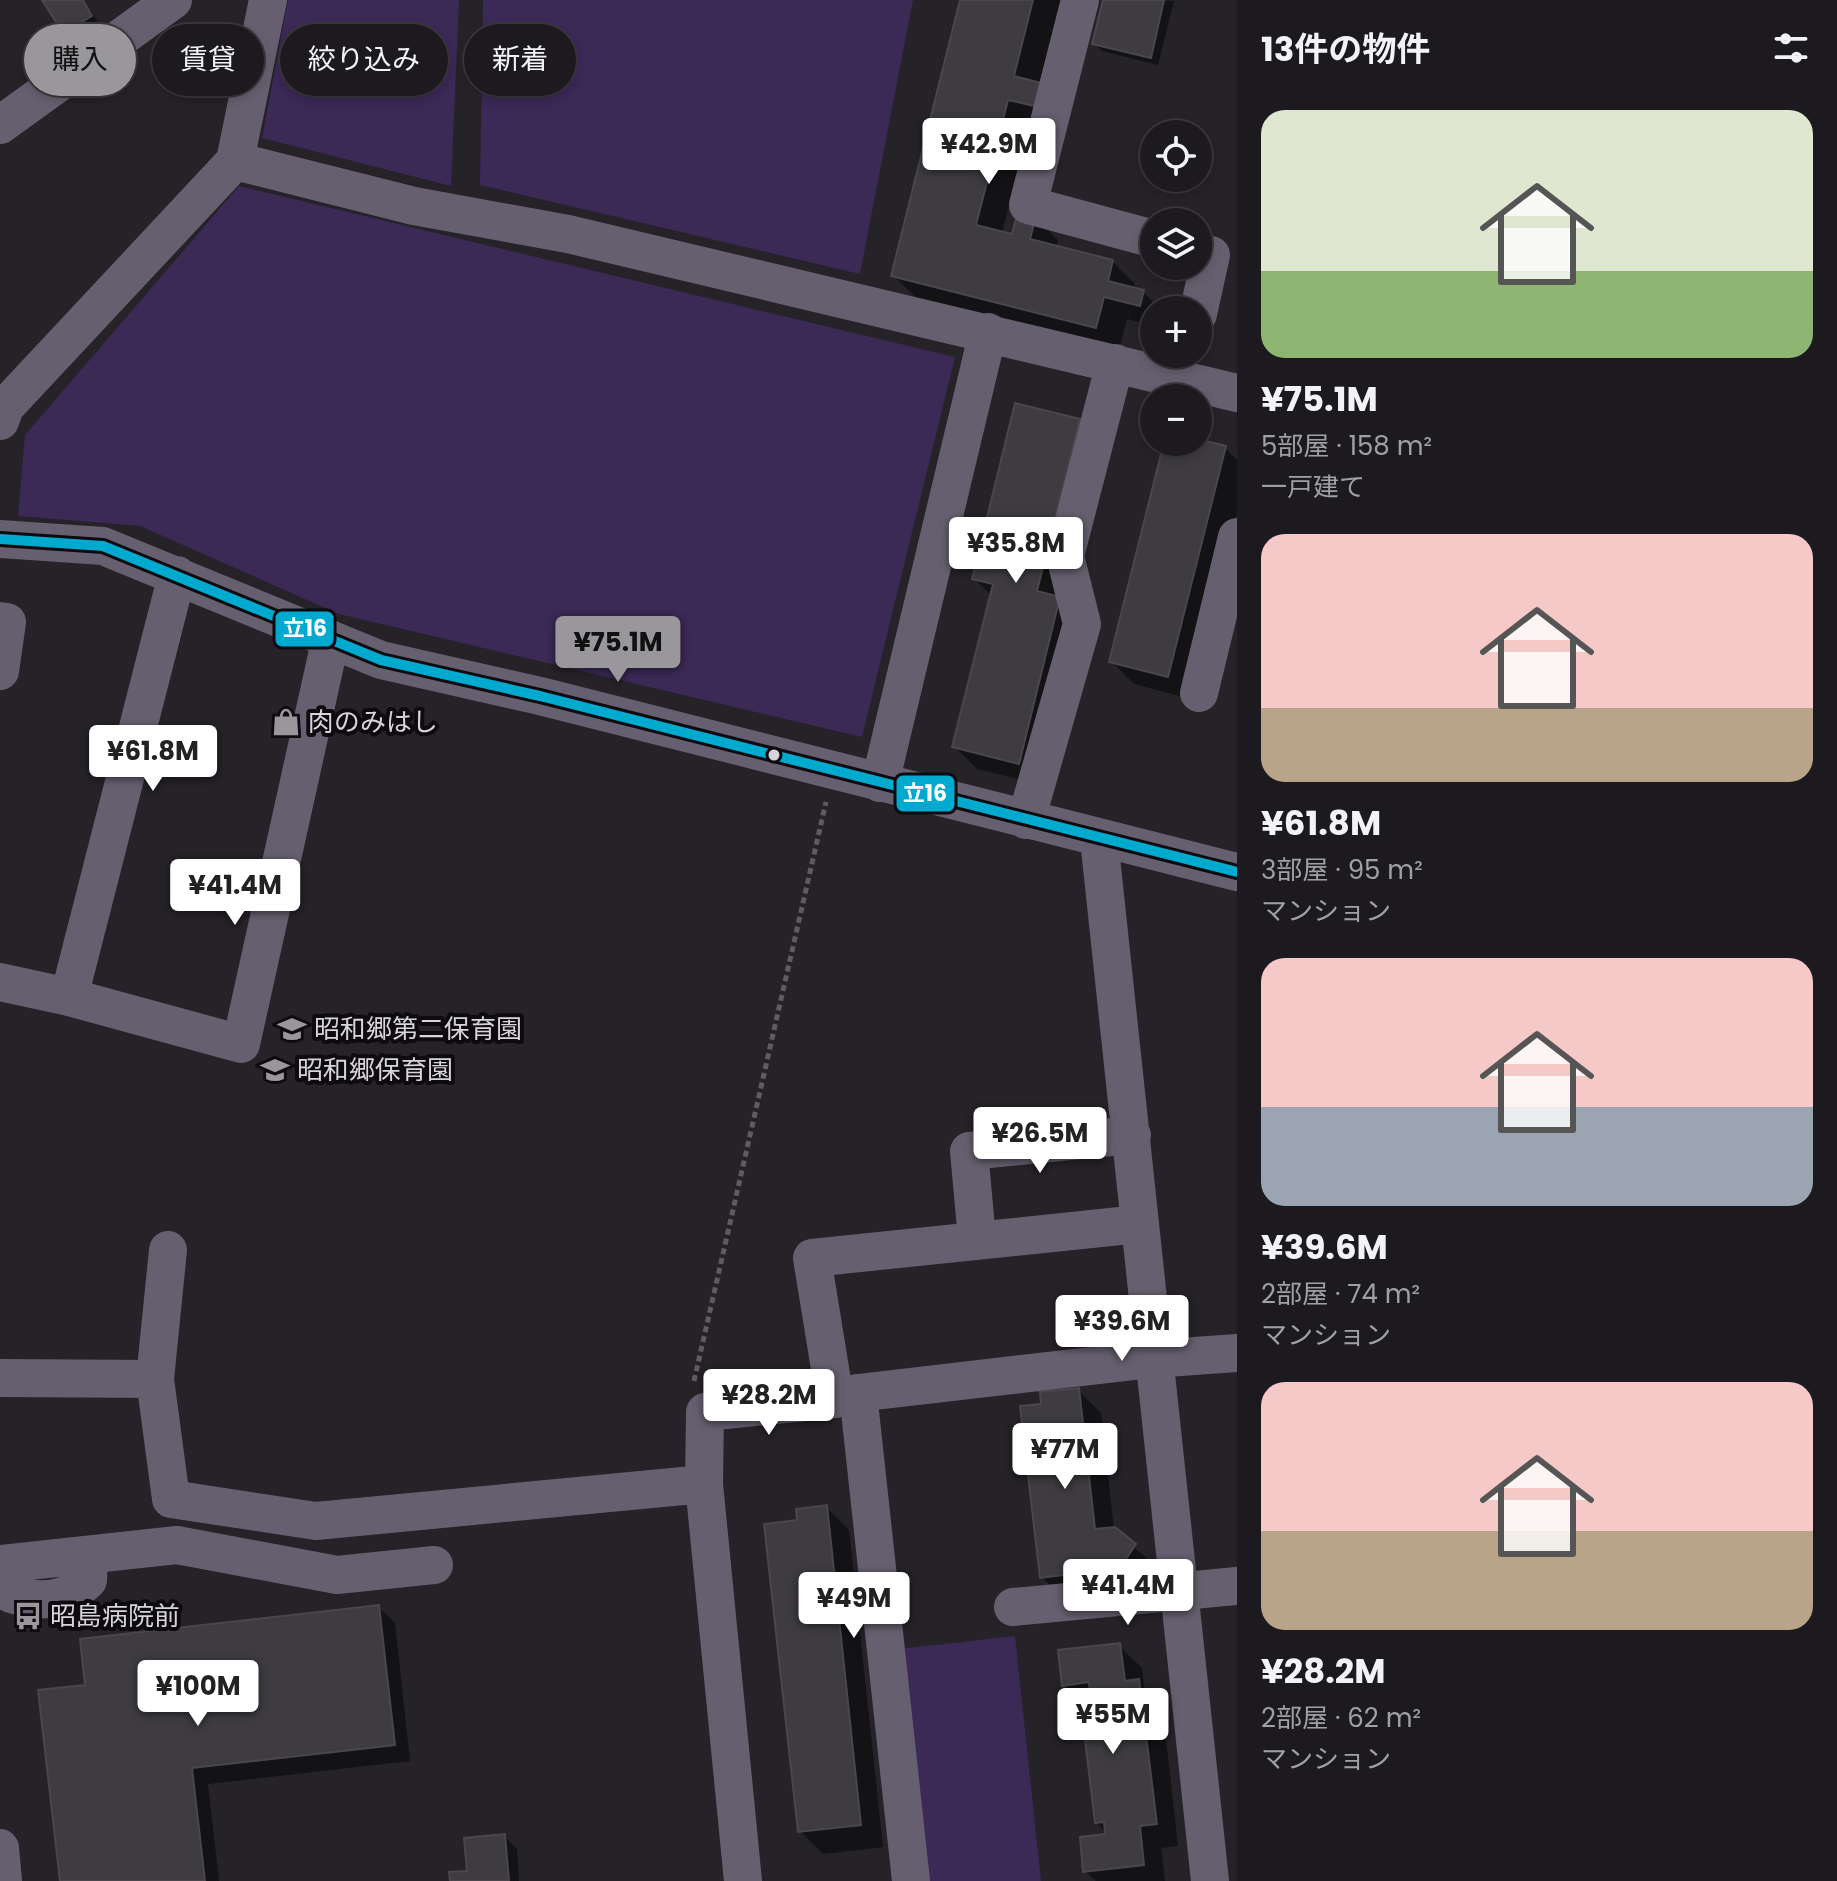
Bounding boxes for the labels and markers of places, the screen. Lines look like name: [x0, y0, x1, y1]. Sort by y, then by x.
pin: ¥42.9M: [924, 118, 1054, 186]
pin: ¥35.8M: [951, 517, 1081, 585]
pin: ¥75.1M: [553, 616, 683, 684]
place label: 肉のみはし: [308, 704, 438, 740]
shop icon: 肉のみはし: [271, 707, 301, 737]
pin: ¥61.8M: [88, 725, 218, 793]
unlabelled marker: [766, 747, 782, 763]
pin: ¥41.4M: [170, 859, 300, 927]
place label: 昭和郷第二保育園: [314, 1011, 522, 1047]
school or university icon: 昭和郷第二保育園: [277, 1014, 307, 1044]
place label: 昭和郷保育園: [297, 1052, 453, 1088]
school or university icon: 昭和郷保育園: [260, 1055, 290, 1085]
pin: ¥26.5M: [975, 1107, 1105, 1175]
pin: ¥39.6M: [1057, 1295, 1187, 1363]
pin: ¥28.2M: [704, 1369, 834, 1437]
pin: ¥77M: [1018, 1423, 1112, 1491]
pin: ¥41.4M: [1063, 1559, 1193, 1627]
pin: ¥49M: [807, 1572, 901, 1640]
place label: 昭島病院前: [50, 1598, 180, 1634]
bus stop icon: 昭島病院前: [13, 1601, 43, 1631]
pin: ¥100M: [142, 1660, 254, 1728]
pin: ¥55M: [1066, 1688, 1160, 1756]

